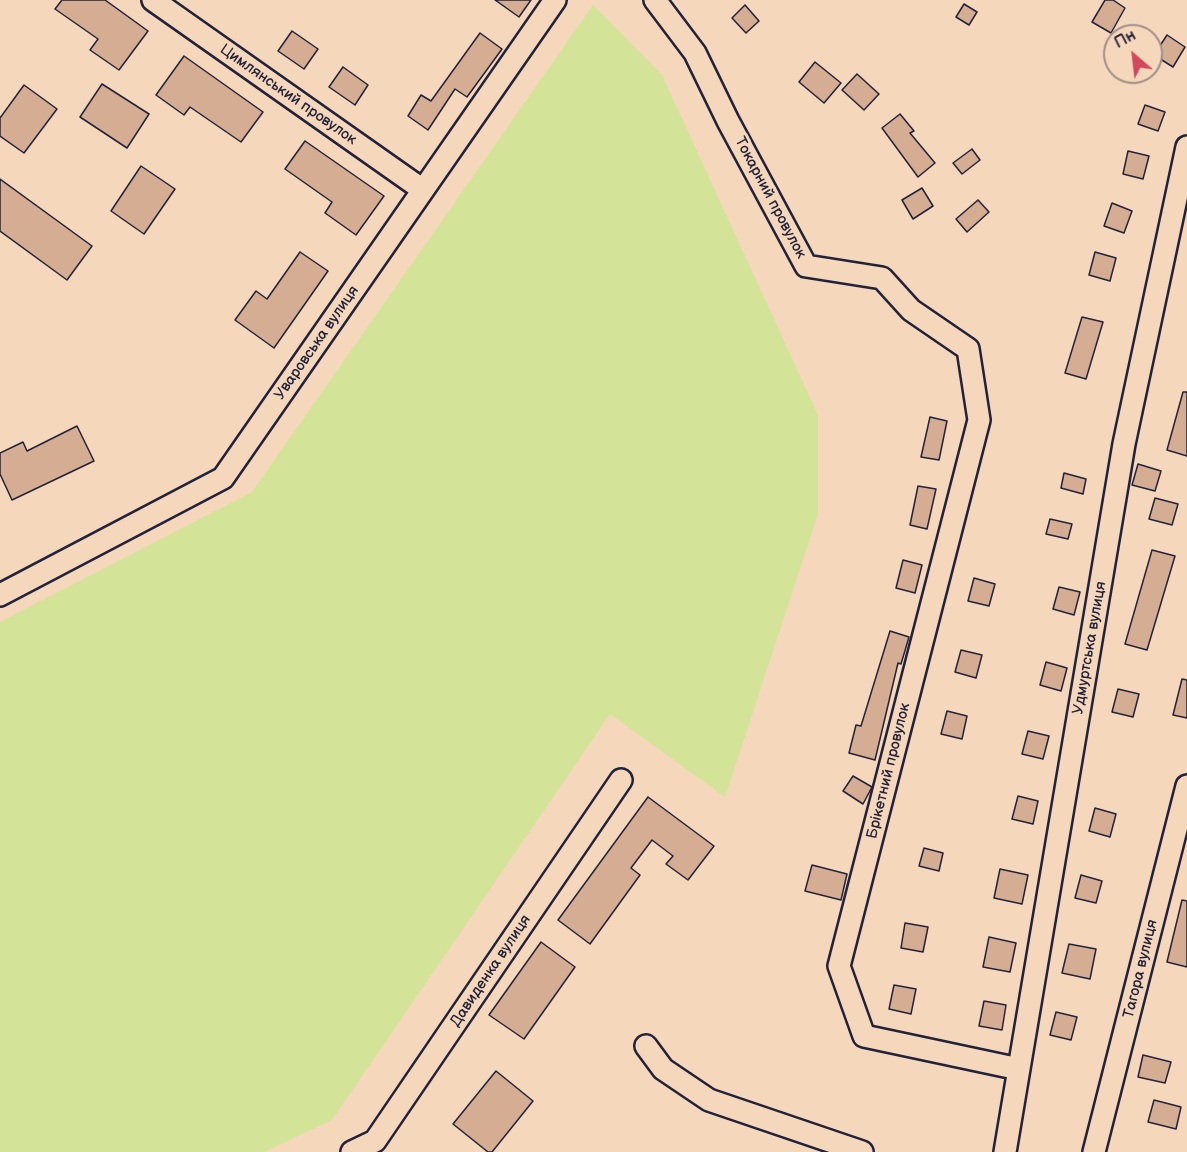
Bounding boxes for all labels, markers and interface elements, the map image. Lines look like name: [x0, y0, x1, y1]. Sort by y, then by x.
north arrow: [1103, 24, 1163, 84]
text: Пн: [1111, 26, 1139, 53]
street label: Цимлянський провулок: [216, 41, 360, 149]
street label: Токарний провулок: [730, 134, 810, 262]
street label: Уваровська вулиця: [271, 283, 363, 403]
street label: Удмуртська вулиця: [1069, 580, 1111, 716]
street label: Брiкетний провулок: [863, 701, 915, 841]
street label: Давиденка вулиця: [447, 912, 535, 1030]
street label: Тагора вулиця: [1120, 918, 1162, 1020]

